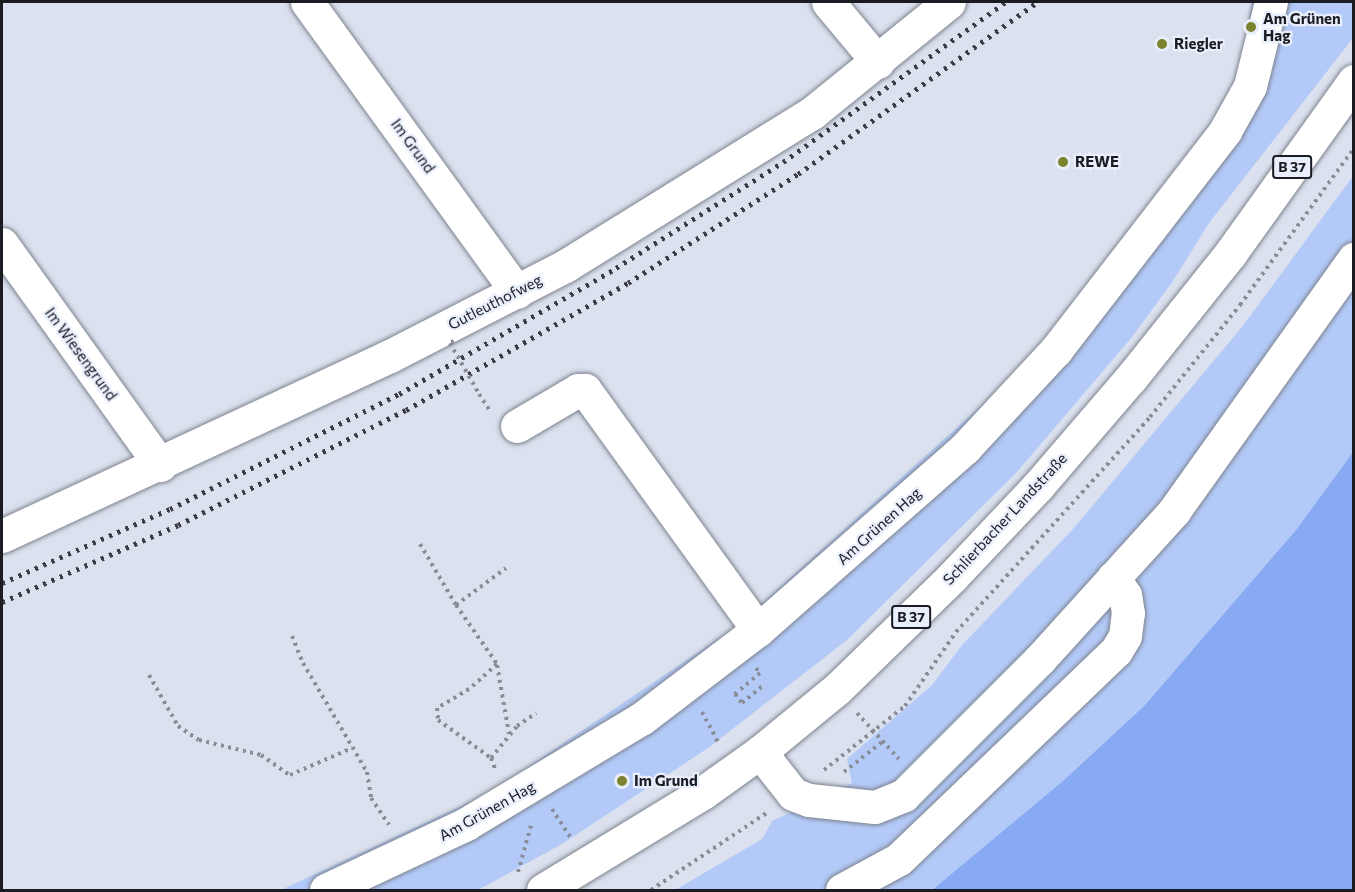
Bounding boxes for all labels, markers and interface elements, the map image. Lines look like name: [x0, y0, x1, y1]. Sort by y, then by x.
place label: Am Grünen Hag: [1263, 9, 1341, 44]
marker: Am Grünen Hag: [1244, 20, 1258, 34]
place label: Riegler: [1174, 35, 1223, 53]
marker: Riegler: [1155, 37, 1169, 51]
street label: Im Grund: [387, 115, 439, 177]
place label: REWE: [1075, 153, 1119, 171]
marker: REWE: [1056, 155, 1070, 169]
road number: B 37: [1271, 156, 1313, 178]
street label: Gutleuthofweg: [445, 271, 545, 333]
street label: Im Wiesengrund: [41, 304, 121, 404]
street label: Schlierbacher Landstraße: [939, 450, 1071, 588]
street label: Am Grünen Hag: [833, 484, 925, 568]
road number: B 37: [890, 606, 932, 628]
place label: Im Grund: [634, 772, 698, 790]
marker: Im Grund: [615, 774, 629, 788]
street label: Am Grünen Hag: [436, 777, 538, 845]

